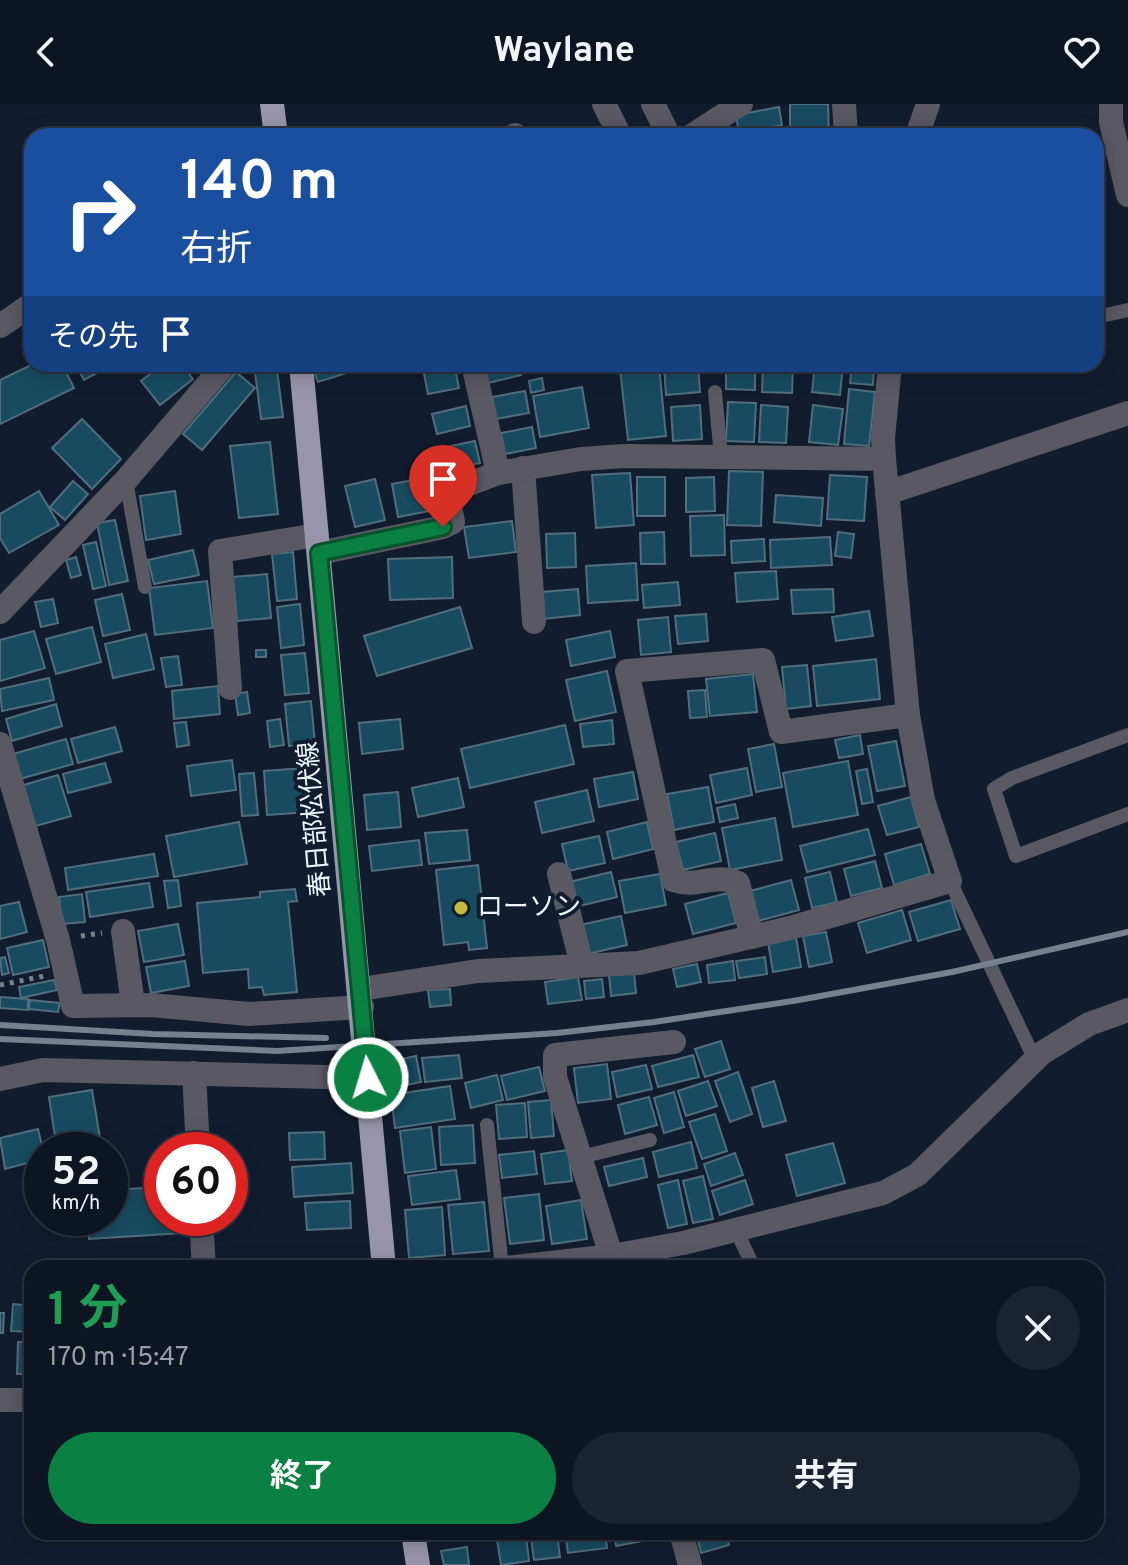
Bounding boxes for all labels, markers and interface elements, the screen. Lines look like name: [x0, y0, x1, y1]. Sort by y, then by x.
text: Waylane: [493, 29, 635, 75]
icon: back: [24, 30, 68, 74]
icon: heart: [1060, 30, 1104, 74]
text: 140 m: [180, 149, 338, 219]
icon: right: [48, 160, 152, 264]
text: 右折: [180, 228, 252, 274]
icon: arrive: [154, 312, 198, 356]
text: その先: [48, 320, 138, 357]
pin: [409, 445, 477, 527]
icon: arrive: [421, 457, 465, 501]
street label: 春日部松伏線: [293, 740, 339, 898]
place label: ローソン: [477, 892, 581, 925]
marker: ローソン: [452, 899, 470, 917]
position arrow: [326, 1036, 410, 1120]
speed limit sign: 60: [144, 1132, 248, 1236]
text: 52: [52, 1149, 100, 1199]
text: km/h: [52, 1191, 100, 1217]
text: 1 分: [48, 1282, 127, 1342]
button: close: [996, 1286, 1080, 1370]
text: 170 m · 15:47: [48, 1342, 189, 1375]
button: 終了: [48, 1432, 556, 1524]
button: 共有: [572, 1432, 1080, 1524]

